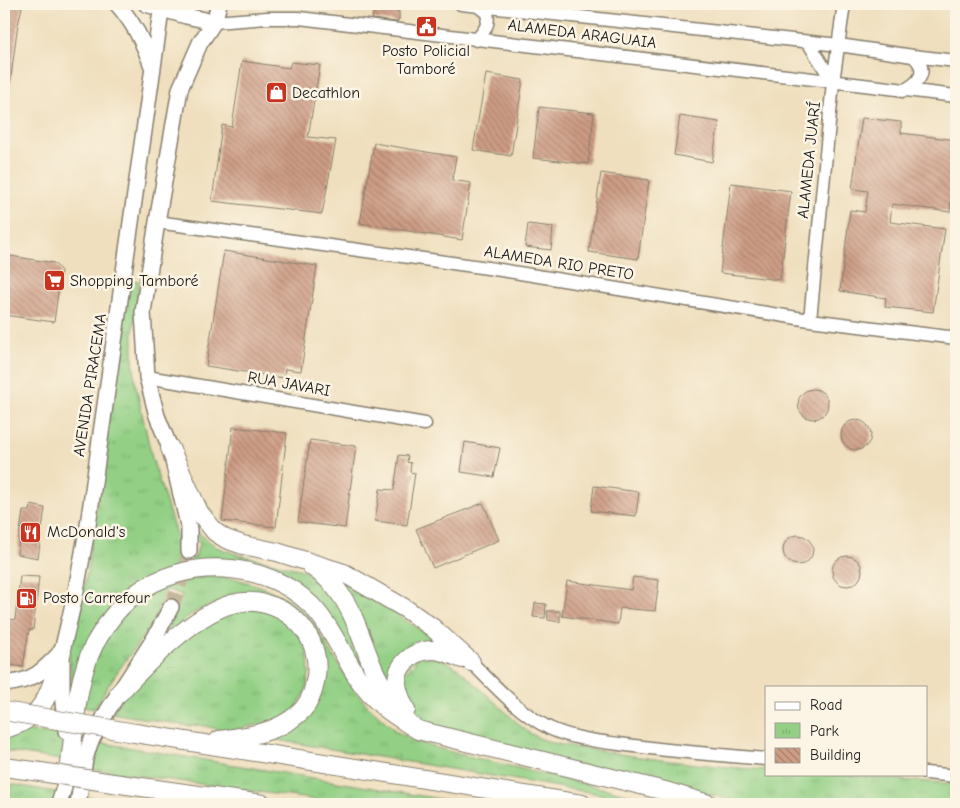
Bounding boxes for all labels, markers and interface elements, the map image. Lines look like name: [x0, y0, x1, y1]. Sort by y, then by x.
public building icon: Posto Policial Tamboré: [414, 15, 438, 39]
street label: ALAMEDA ARAGUAIA: [507, 16, 657, 52]
place label: Posto Policial Tamboré: [382, 42, 470, 78]
shop icon: Decathlon: [264, 81, 288, 105]
place label: Decathlon: [292, 84, 360, 102]
street label: ALAMEDA JUARÍ: [793, 101, 824, 219]
street label: ALAMEDA RIO PRETO: [483, 242, 635, 284]
supermarket icon: Shopping Tamboré: [42, 269, 66, 293]
place label: Shopping Tamboré: [70, 272, 198, 290]
street label: AVENIDA PIRACEMA: [70, 312, 110, 458]
street label: RUA JAVARI: [246, 368, 332, 400]
restaurant icon: McDonald's: [19, 520, 43, 544]
place label: McDonald's: [47, 523, 126, 541]
fuel station icon: Posto Carrefour: [15, 586, 39, 610]
place label: Posto Carrefour: [43, 589, 151, 607]
legend: [765, 686, 928, 776]
text: Road: [810, 696, 842, 714]
text: Park: [810, 722, 839, 740]
text: Building: [810, 746, 861, 764]

